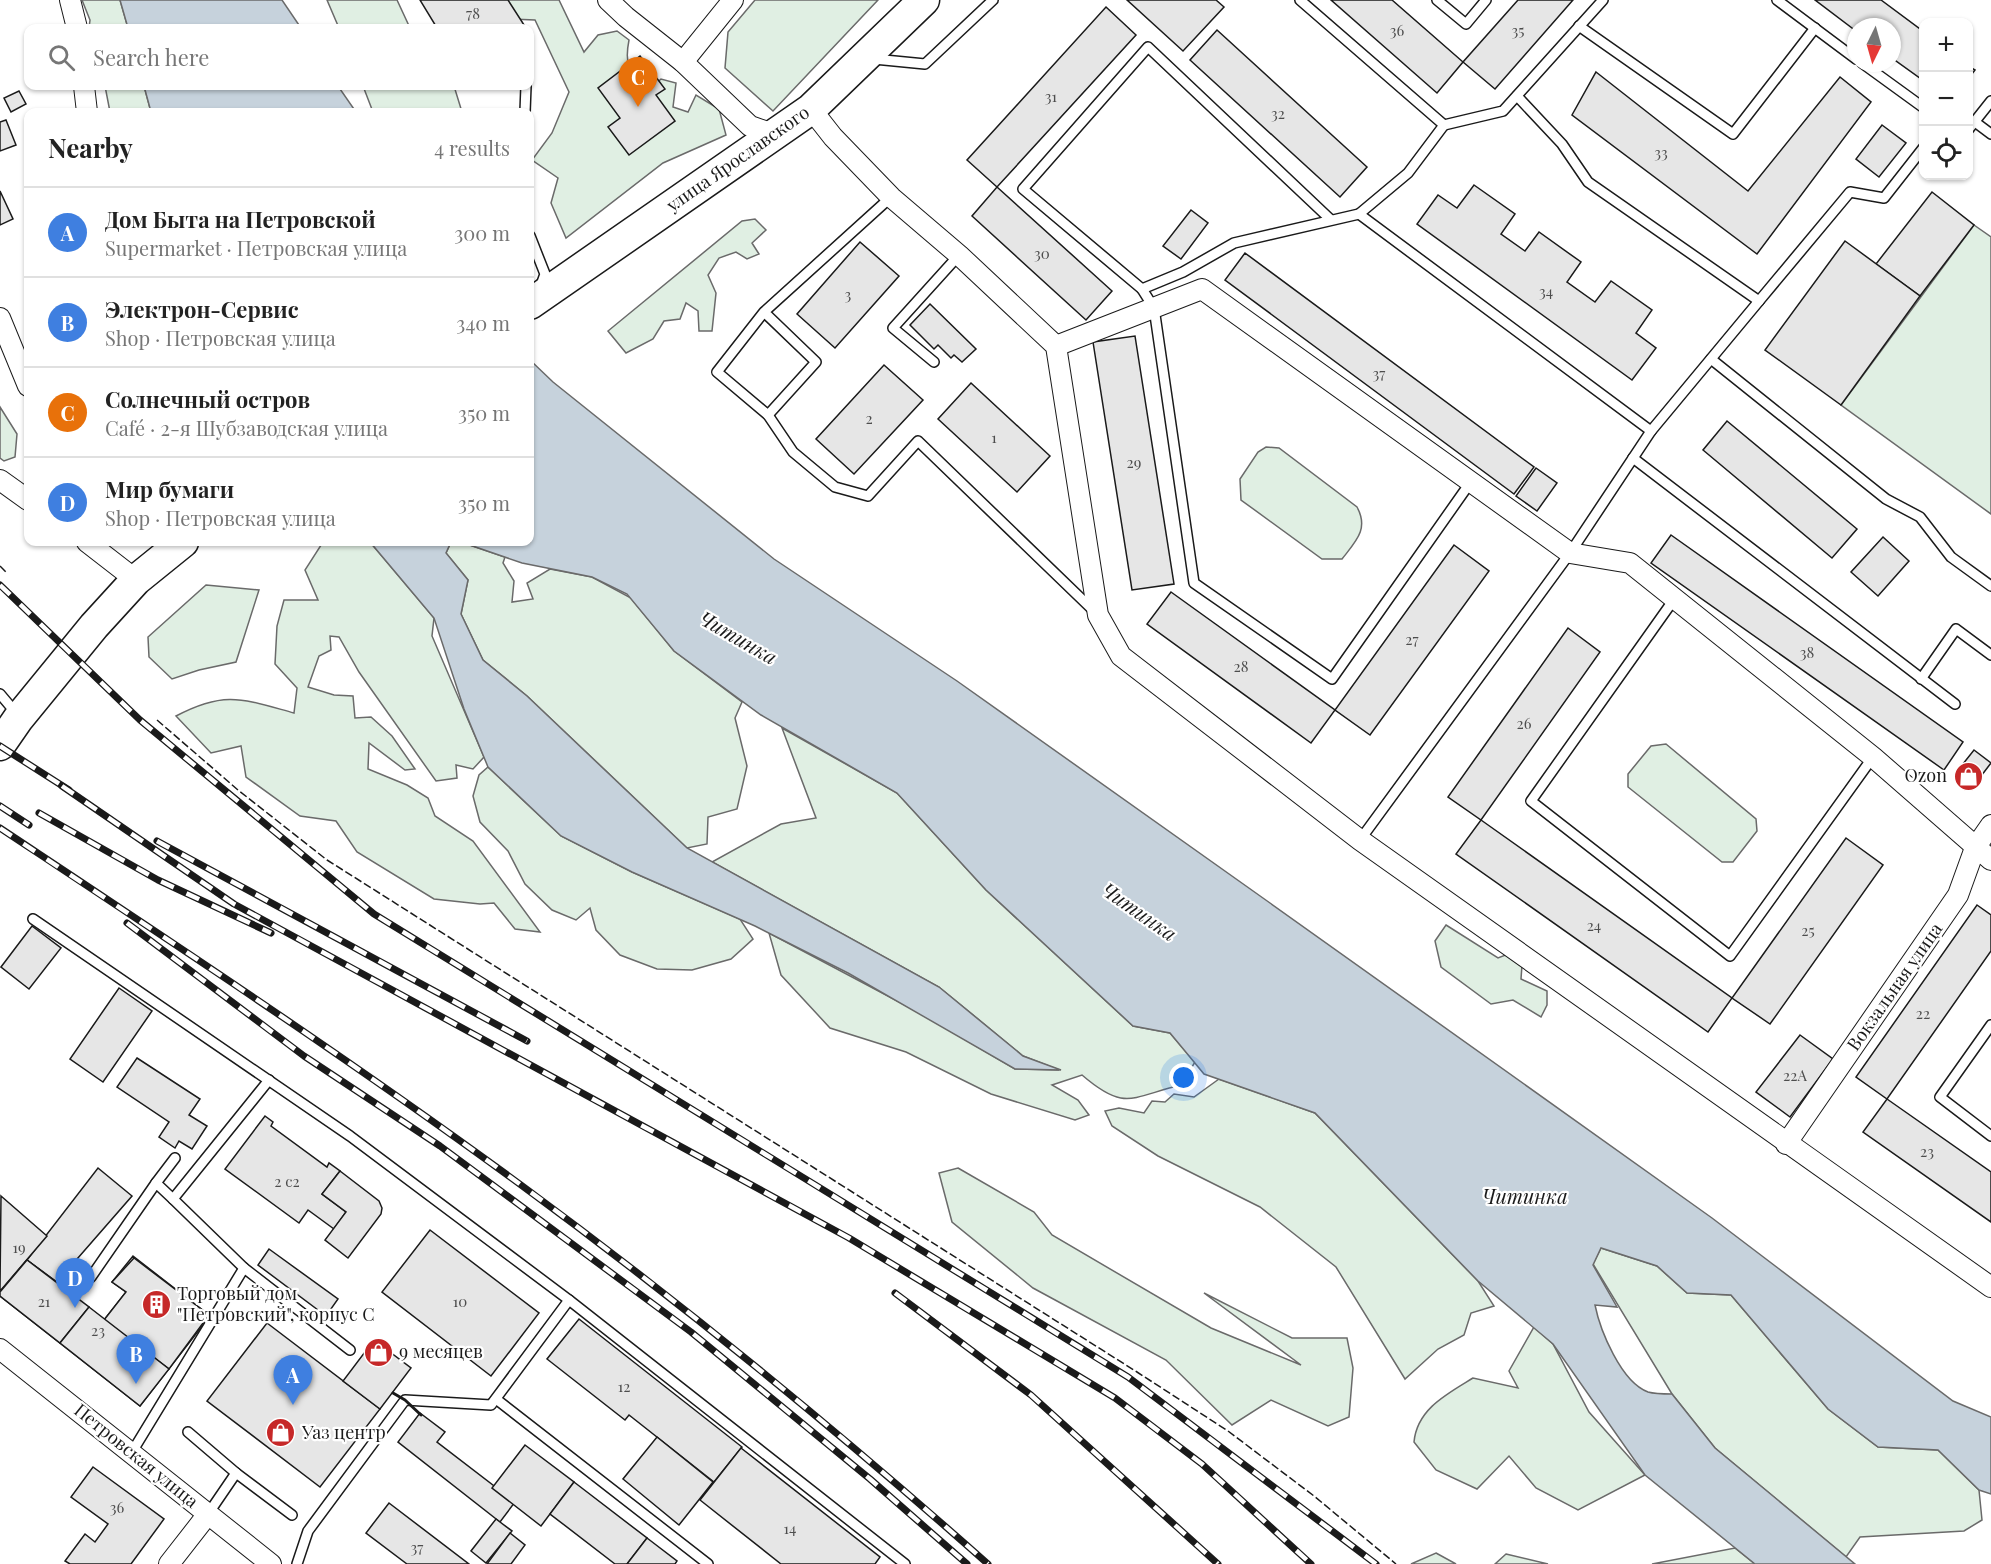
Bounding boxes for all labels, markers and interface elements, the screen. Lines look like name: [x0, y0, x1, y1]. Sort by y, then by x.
house number: 78: [466, 3, 480, 23]
north arrow: [1847, 18, 1901, 72]
map controls: [1919, 18, 1973, 180]
button: +: [1919, 18, 1973, 72]
house number: 36: [1390, 20, 1404, 40]
house number: 35: [1512, 20, 1525, 40]
search box: [24, 24, 534, 90]
icon: search: [45, 41, 78, 74]
text: Search here: [93, 42, 209, 72]
pin: C: [618, 57, 658, 107]
button: −: [1919, 72, 1973, 126]
house number: 31: [1045, 86, 1058, 106]
street label: улица Ярославского: [660, 100, 814, 217]
house number: 32: [1271, 103, 1285, 123]
button: locate: [1919, 126, 1973, 180]
text: Nearby: [48, 130, 133, 165]
text: 4 results: [434, 134, 510, 161]
house number: 33: [1654, 142, 1668, 162]
text: Дом Быта на Петровской: [105, 204, 376, 234]
text: A: [61, 219, 74, 246]
text: 300 m: [454, 219, 510, 246]
text: Supermarket · Петровская улица: [105, 234, 407, 261]
house number: 30: [1034, 243, 1050, 263]
house number: 34: [1539, 281, 1553, 301]
house number: 3: [845, 284, 852, 304]
text: Электрон-Сервис: [105, 294, 299, 324]
text: B: [61, 309, 74, 336]
text: 340 m: [456, 309, 510, 336]
text: Shop · Петровская улица: [105, 324, 336, 351]
house number: 37: [1373, 363, 1385, 383]
text: Солнечный остров: [105, 384, 310, 414]
text: C: [60, 399, 75, 426]
text: 350 m: [458, 399, 510, 426]
house number: 2: [865, 408, 873, 428]
text: Café · 2-я Шубзаводская улица: [105, 414, 388, 441]
house number: 1: [991, 427, 997, 447]
house number: 29: [1127, 452, 1141, 472]
text: Мир бумаги: [105, 474, 234, 504]
text: D: [60, 489, 75, 516]
text: 350 m: [458, 489, 510, 516]
text: Shop · Петровская улица: [105, 504, 336, 531]
water label: Читинка: [695, 604, 782, 670]
house number: 27: [1405, 629, 1419, 649]
house number: 38: [1800, 642, 1814, 662]
house number: 28: [1234, 656, 1249, 676]
house number: 26: [1517, 713, 1532, 733]
shop icon: Ozon: [1952, 760, 1984, 792]
place label: Ozon: [1904, 763, 1947, 787]
water label: Читинка: [1097, 875, 1183, 946]
house number: 24: [1587, 915, 1601, 935]
street label: Вокзальная улица: [1841, 918, 1947, 1055]
house number: 25: [1801, 920, 1815, 940]
house number: 22: [1916, 1003, 1930, 1023]
your location: [1169, 1063, 1198, 1092]
house number: 22А: [1783, 1065, 1807, 1085]
house number: 23: [1920, 1141, 1934, 1161]
house number: 2 с2: [274, 1171, 300, 1191]
water label: Читинка: [1482, 1182, 1568, 1209]
house number: 19: [12, 1237, 26, 1257]
pin: D: [56, 1258, 94, 1308]
place label: Торговый дом "Петровский", корпус С: [177, 1281, 375, 1326]
building icon: Торговый дом "Петровский", корпус С: [140, 1288, 172, 1320]
house number: 21: [38, 1291, 51, 1311]
house number: 10: [453, 1291, 467, 1311]
house number: 23: [91, 1320, 105, 1340]
pin: B: [116, 1334, 156, 1384]
shop icon: 9 месяцев: [362, 1336, 394, 1368]
place label: 9 месяцев: [399, 1339, 483, 1363]
pin: A: [274, 1356, 312, 1405]
house number: 12: [618, 1376, 630, 1396]
street label: Петровская улица: [70, 1398, 204, 1513]
shop icon: Уаз центр: [265, 1417, 297, 1449]
place label: Уаз центр: [301, 1420, 386, 1444]
house number: 36: [110, 1497, 124, 1517]
house number: 14: [784, 1518, 796, 1538]
house number: 37: [411, 1537, 423, 1557]

